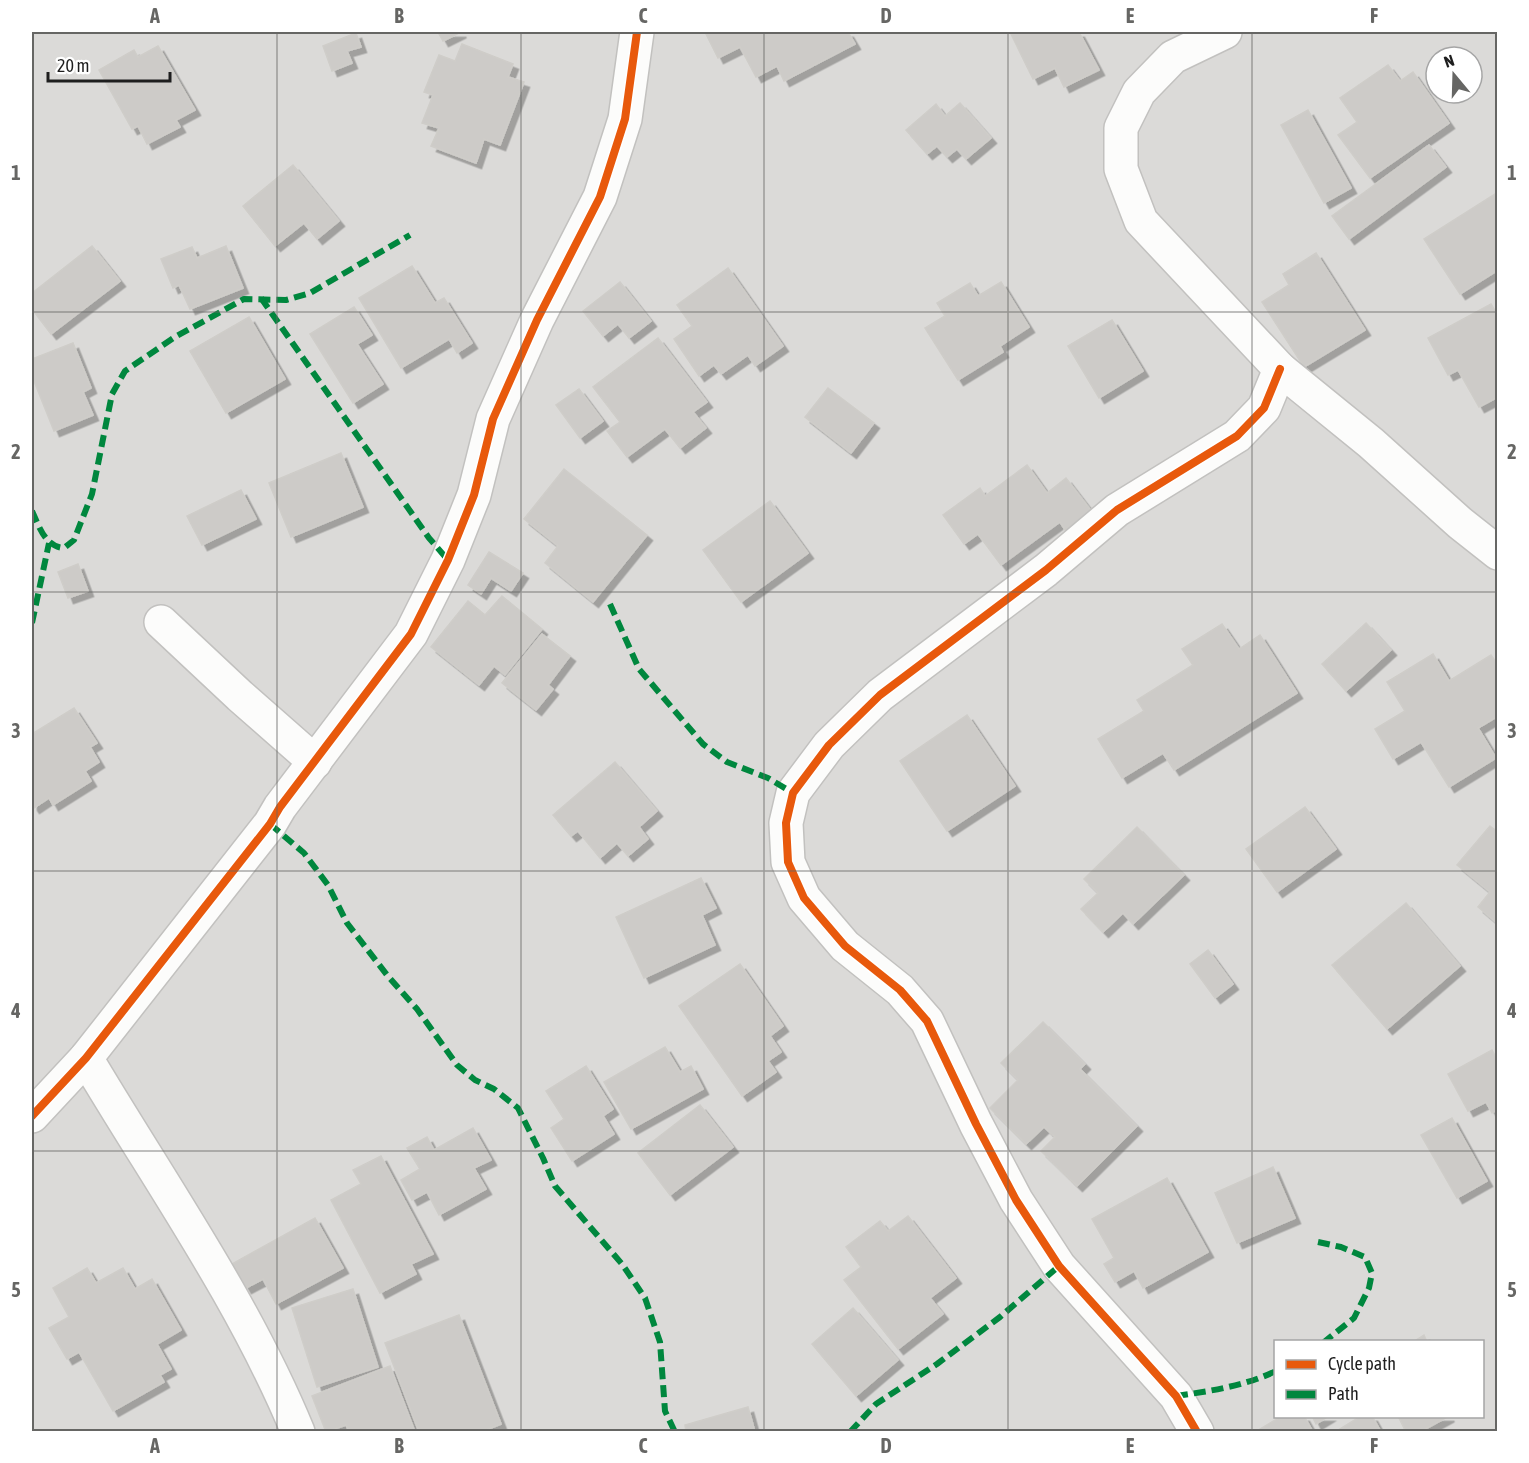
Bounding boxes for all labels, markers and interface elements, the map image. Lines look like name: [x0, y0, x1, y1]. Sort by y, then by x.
text: A: [149, 4, 160, 27]
text: B: [394, 4, 404, 27]
text: C: [639, 4, 648, 27]
text: D: [880, 4, 892, 27]
text: E: [1126, 4, 1135, 27]
text: F: [1370, 4, 1378, 27]
scale bar: [48, 45, 170, 83]
north arrow: [1424, 45, 1484, 105]
text: N: [1442, 51, 1457, 71]
text: 20 m: [57, 55, 89, 76]
text: 1: [11, 161, 21, 184]
text: 1: [1507, 161, 1517, 184]
text: 2: [11, 440, 21, 463]
text: 2: [1507, 440, 1517, 463]
text: 3: [11, 719, 21, 742]
text: 3: [1507, 719, 1517, 742]
text: 4: [10, 999, 21, 1022]
text: 4: [1506, 999, 1517, 1022]
text: 5: [11, 1278, 21, 1301]
text: 5: [1507, 1278, 1517, 1301]
legend: [1274, 1340, 1484, 1418]
text: Cycle path: [1328, 1353, 1396, 1374]
text: Path: [1328, 1383, 1359, 1404]
text: A: [149, 1434, 160, 1457]
text: B: [394, 1434, 404, 1457]
text: C: [639, 1434, 648, 1457]
text: D: [880, 1434, 892, 1457]
text: E: [1126, 1434, 1135, 1457]
text: F: [1370, 1434, 1378, 1457]

